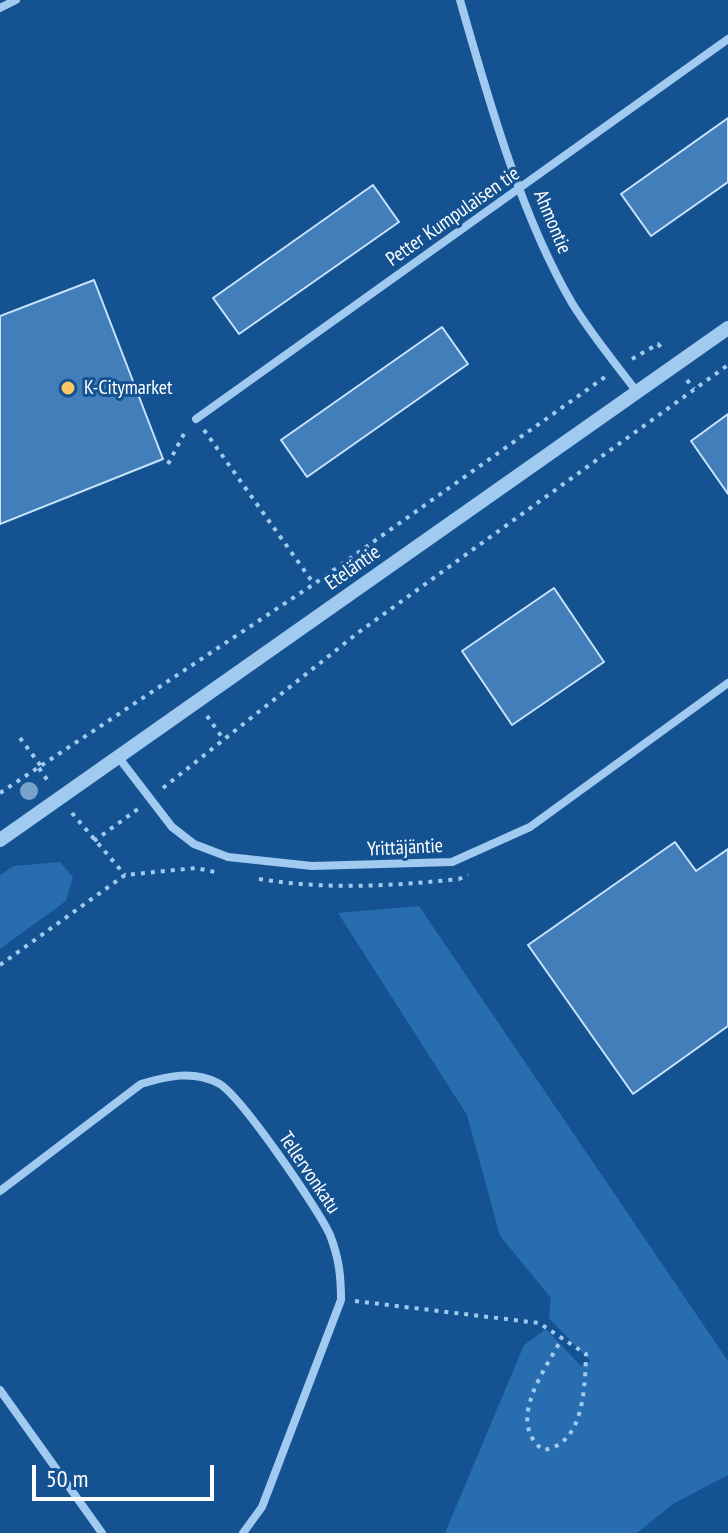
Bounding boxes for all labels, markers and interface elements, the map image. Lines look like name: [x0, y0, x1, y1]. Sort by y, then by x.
street label: Petter Kumpulaisen tie: [382, 162, 524, 272]
street label: Ahmontie: [528, 187, 576, 257]
place label: K-Citymarket: [84, 376, 173, 400]
marker: K-Citymarket: [59, 379, 77, 397]
street label: Eteläntie: [321, 540, 385, 596]
street label: Yrittäjäntie: [366, 834, 444, 862]
street label: Tellervonkatu: [273, 1128, 345, 1218]
scale bar: [36, 1449, 218, 1499]
text: 50 m: [46, 1463, 88, 1494]

